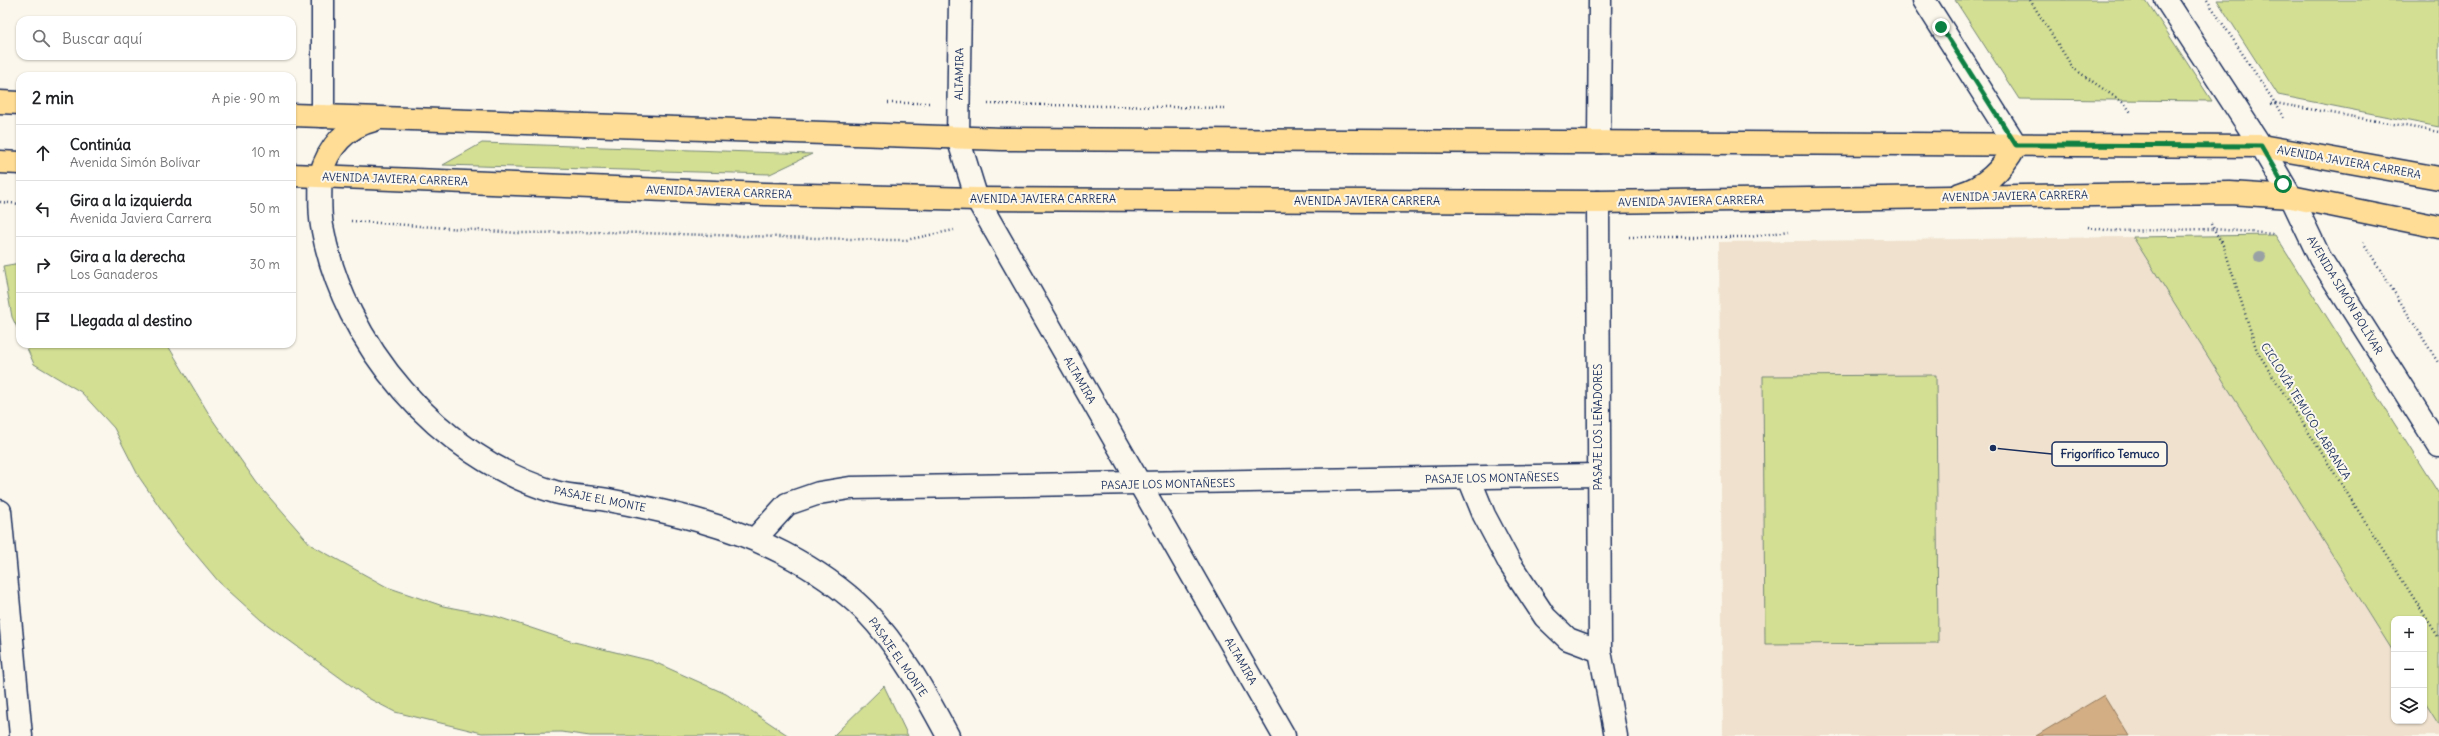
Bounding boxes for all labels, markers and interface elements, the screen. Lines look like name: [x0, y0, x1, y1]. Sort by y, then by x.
search box: [16, 16, 296, 60]
route end: [1932, 18, 1950, 36]
icon: search: [30, 27, 52, 49]
text: Buscar aquí: [62, 29, 142, 48]
street label: ALTAMIRA: [952, 48, 966, 100]
text: 2 min: [32, 87, 74, 109]
text: A pie · 90 m: [212, 90, 280, 107]
text: Continúa: [70, 135, 131, 154]
icon: ahead: [32, 142, 54, 164]
street label: AVENIDA JAVIERA CARRERA: [2276, 142, 2422, 182]
text: 10 m: [252, 144, 280, 161]
text: Avenida Simón Bolívar: [70, 154, 200, 171]
street label: AVENIDA JAVIERA CARRERA: [322, 169, 468, 189]
route start: [2274, 175, 2292, 193]
street label: AVENIDA JAVIERA CARRERA: [646, 182, 792, 202]
street label: AVENIDA JAVIERA CARRERA: [1942, 188, 2088, 204]
text: Gira a la izquierda: [70, 191, 192, 210]
street label: AVENIDA JAVIERA CARRERA: [970, 192, 1116, 206]
street label: AVENIDA JAVIERA CARRERA: [1618, 193, 1764, 209]
street label: AVENIDA JAVIERA CARRERA: [1294, 194, 1440, 208]
icon: left: [32, 198, 54, 220]
text: 50 m: [249, 200, 280, 217]
text: Avenida Javiera Carrera: [70, 210, 212, 227]
street label: AVENIDA SIMÓN BOLÍVAR: [2304, 233, 2387, 357]
text: Gira a la derecha: [70, 247, 185, 266]
icon: right: [32, 254, 54, 276]
text: 30 m: [250, 256, 280, 273]
text: Los Ganaderos: [70, 266, 158, 283]
icon: arrive: [32, 310, 54, 332]
text: Llegada al destino: [70, 311, 192, 330]
street label: CICLOVÍA TEMUCO-LABRANZA: [2258, 340, 2355, 482]
street label: ALTAMIRA: [1061, 354, 1099, 406]
street label: PASAJE LOS LEÑADORES: [1591, 364, 1605, 490]
callout: Frigorífico Temuco: [2052, 442, 2167, 466]
text: Frigorífico Temuco: [2060, 446, 2160, 462]
street label: PASAJE LOS MONTAÑESES: [1425, 470, 1559, 486]
street label: PASAJE LOS MONTAÑESES: [1101, 476, 1235, 492]
street label: PASAJE EL MONTE: [553, 483, 647, 515]
street label: PASAJE EL MONTE: [865, 615, 931, 699]
map controls: [2391, 616, 2427, 724]
button: +: [2391, 616, 2427, 652]
street label: ALTAMIRA: [1222, 635, 1260, 687]
button: −: [2391, 652, 2427, 688]
button: layers: [2391, 688, 2427, 724]

